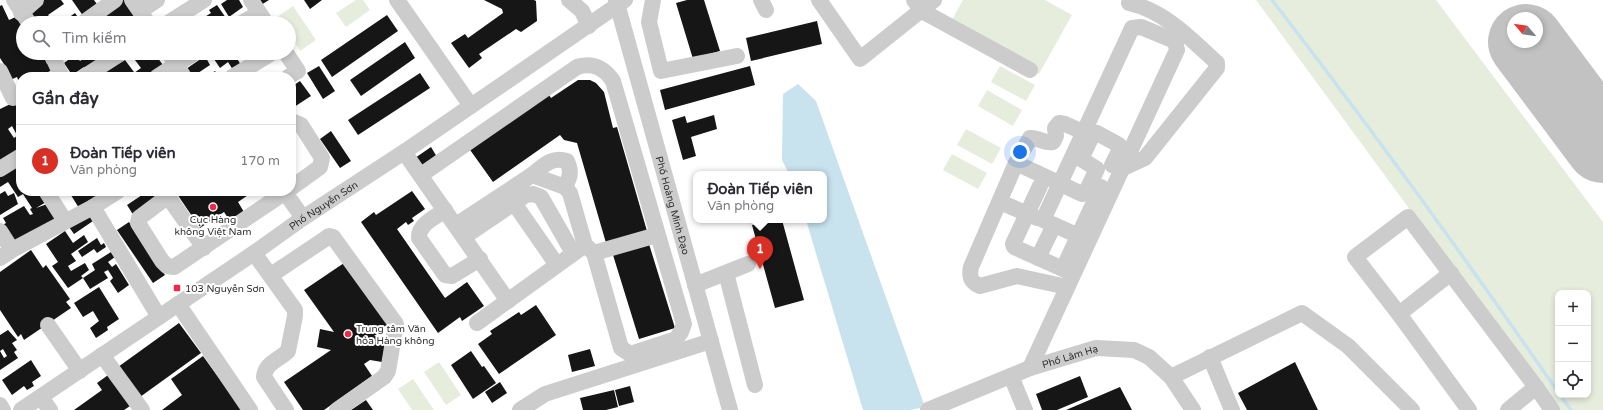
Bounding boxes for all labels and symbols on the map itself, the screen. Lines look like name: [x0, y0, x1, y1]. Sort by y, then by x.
north arrow: [1507, 12, 1543, 48]
your location: [1010, 142, 1030, 162]
street label: Phố Hoàng Minh Đạo: [653, 155, 691, 256]
street label: Phố Nguyễn Sơn: [287, 179, 360, 233]
marker: Cục Hàng không Việt Nam: [208, 202, 218, 212]
place label: Cục Hàng không Việt Nam: [175, 214, 251, 238]
pin: 1: [747, 236, 773, 269]
marker: 103 Nguyễn Sơn: [172, 283, 182, 293]
place label: 103 Nguyễn Sơn: [185, 283, 265, 295]
place label: Trung tâm Văn hóa Hàng không: [356, 323, 435, 347]
marker: Trung tâm Văn hóa Hàng không: [343, 329, 353, 339]
street label: Phố Lâm Hạ: [1041, 343, 1100, 371]

